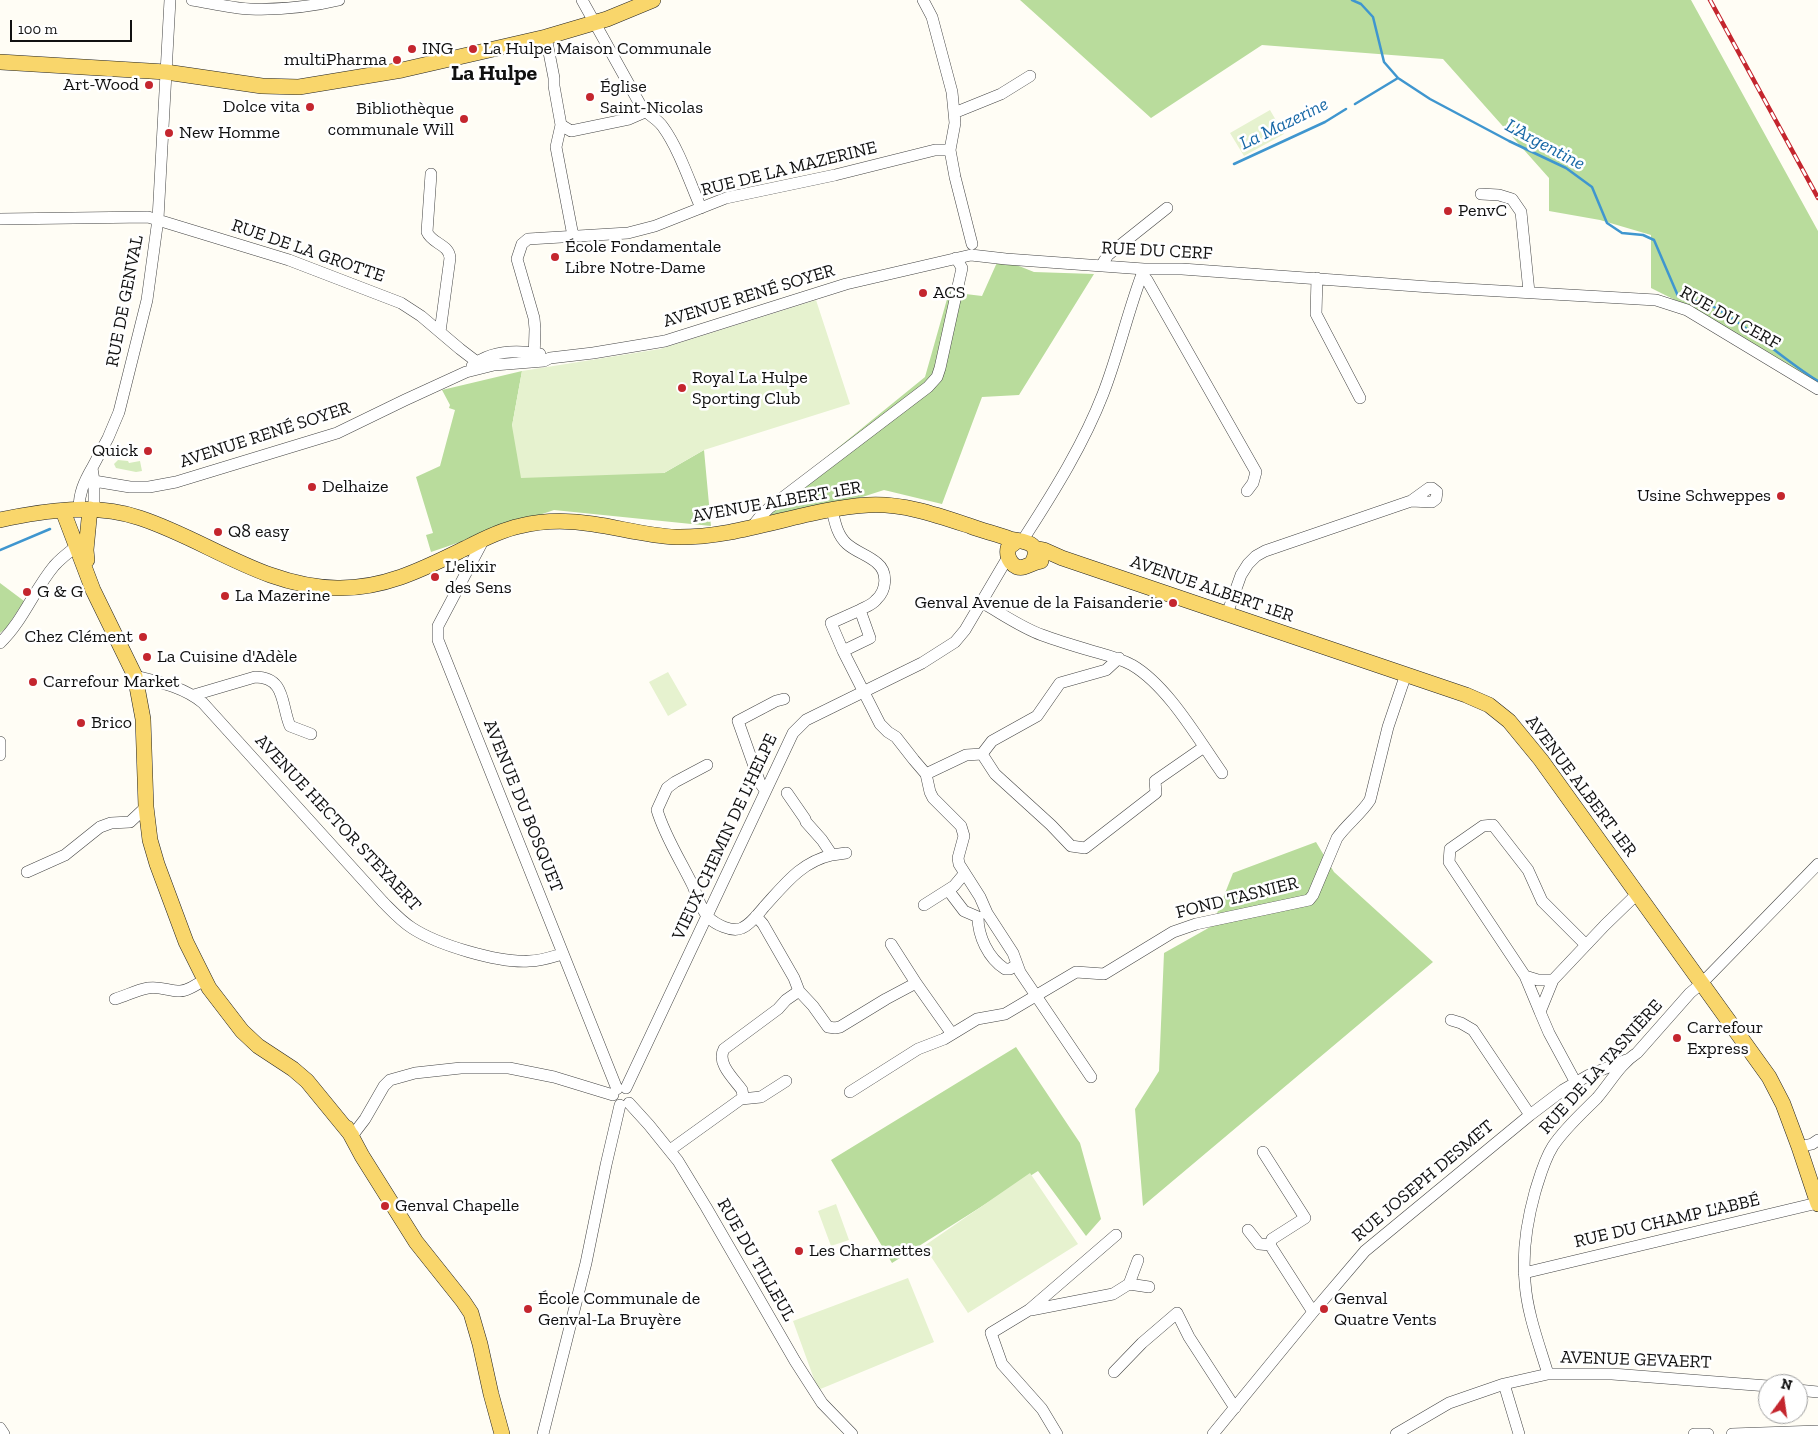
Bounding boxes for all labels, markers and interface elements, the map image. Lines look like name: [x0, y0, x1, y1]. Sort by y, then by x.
scale bar: [12, 10, 135, 42]
text: 100 m: [18, 20, 57, 38]
place label: ING: [422, 38, 453, 60]
place label: La Hulpe Maison Communale: [483, 38, 711, 60]
marker: ING: [406, 43, 418, 55]
marker: La Hulpe Maison Communale: [467, 43, 479, 55]
place label: multiPharma: [284, 49, 387, 71]
marker: multiPharma: [391, 54, 403, 66]
district label: La Hulpe: [451, 61, 537, 87]
place label: Art-Wood: [63, 74, 139, 96]
place label: Église Saint-Nicolas: [600, 76, 703, 118]
marker: Art-Wood: [143, 79, 155, 91]
marker: Église Saint-Nicolas: [584, 91, 596, 103]
water label: La Mazerine: [1236, 93, 1332, 155]
place label: Dolce vita: [223, 96, 300, 118]
place label: Bibliothèque communale Will: [328, 98, 454, 140]
marker: Dolce vita: [304, 101, 316, 113]
marker: Bibliothèque communale Will: [458, 113, 470, 125]
water label: L'Argentine: [1501, 114, 1589, 176]
place label: New Homme: [179, 122, 280, 144]
marker: New Homme: [163, 127, 175, 139]
street label: RUE DE LA MAZERINE: [699, 137, 879, 201]
place label: PenvC: [1458, 200, 1507, 222]
marker: PenvC: [1442, 205, 1454, 217]
street label: RUE DE LA GROTTE: [229, 215, 387, 287]
street label: RUE DE GENVAL: [102, 233, 148, 369]
place label: École Fondamentale Libre Notre-Dame: [565, 236, 721, 278]
street label: RUE DU CERF: [1101, 237, 1213, 265]
marker: École Fondamentale Libre Notre-Dame: [549, 251, 561, 263]
street label: AVENUE RENÉ SOYER: [661, 260, 837, 332]
place label: ACS: [933, 282, 965, 304]
street label: RUE DU CERF: [1676, 282, 1784, 354]
marker: ACS: [917, 287, 929, 299]
place label: Royal La Hulpe Sporting Club: [692, 367, 808, 409]
marker: Royal La Hulpe Sporting Club: [676, 382, 688, 394]
street label: AVENUE RENÉ SOYER: [177, 397, 353, 473]
place label: Quick: [92, 440, 138, 462]
marker: Quick: [142, 445, 154, 457]
place label: Delhaize: [322, 476, 389, 498]
street label: AVENUE ALBERT 1ER: [691, 476, 863, 528]
marker: Delhaize: [306, 481, 318, 493]
place label: Usine Schweppes: [1637, 485, 1771, 507]
marker: Usine Schweppes: [1775, 490, 1787, 502]
place label: Q8 easy: [228, 521, 289, 543]
marker: Q8 easy: [212, 526, 224, 538]
street label: AVENUE ALBERT 1ER: [1127, 551, 1297, 627]
place label: L'elixir des Sens: [445, 556, 512, 598]
marker: L'elixir des Sens: [429, 571, 441, 583]
place label: G & G: [37, 581, 83, 603]
place label: La Mazerine: [235, 585, 330, 607]
marker: G & G: [21, 586, 33, 598]
marker: La Mazerine: [219, 590, 231, 602]
place label: Genval Avenue de la Faisanderie: [915, 592, 1163, 614]
marker: Genval Avenue de la Faisanderie: [1167, 597, 1179, 609]
place label: Chez Clément: [25, 626, 133, 648]
marker: Chez Clément: [137, 631, 149, 643]
place label: La Cuisine d'Adèle: [157, 646, 297, 668]
marker: La Cuisine d'Adèle: [141, 651, 153, 663]
place label: Carrefour Market: [43, 671, 180, 693]
marker: Carrefour Market: [27, 676, 39, 688]
street label: AVENUE ALBERT 1ER: [1521, 711, 1641, 861]
place label: Brico: [91, 712, 132, 734]
street label: AVENUE DU BOSQUET: [478, 716, 568, 896]
marker: Brico: [75, 717, 87, 729]
street label: AVENUE HECTOR STEYAERT: [250, 730, 426, 916]
street label: VIEUX CHEMIN DE L'HELPE: [668, 730, 782, 944]
street label: FOND TASNIER: [1174, 872, 1300, 924]
street label: RUE DE LA TASNIÈRE: [1535, 995, 1667, 1139]
place label: Carrefour Express: [1687, 1017, 1763, 1060]
marker: Carrefour Express: [1671, 1032, 1683, 1044]
street label: RUE JOSEPH DESMET: [1348, 1116, 1498, 1246]
street label: RUE DU CHAMP L'ABBÉ: [1572, 1189, 1762, 1253]
place label: Genval Chapelle: [395, 1195, 519, 1217]
street label: RUE DU TILLEUL: [712, 1195, 800, 1325]
marker: Genval Chapelle: [379, 1200, 391, 1212]
place label: Les Charmettes: [809, 1240, 931, 1262]
marker: Les Charmettes: [793, 1245, 805, 1257]
place label: École Communale de Genval-La Bruyère: [538, 1288, 700, 1330]
place label: Genval Quatre Vents: [1334, 1288, 1437, 1330]
marker: École Communale de Genval-La Bruyère: [522, 1303, 534, 1315]
marker: Genval Quatre Vents: [1318, 1303, 1330, 1315]
street label: AVENUE GEVAERT: [1560, 1347, 1712, 1373]
north arrow: [1758, 1374, 1808, 1424]
text: N: [1779, 1375, 1794, 1394]

